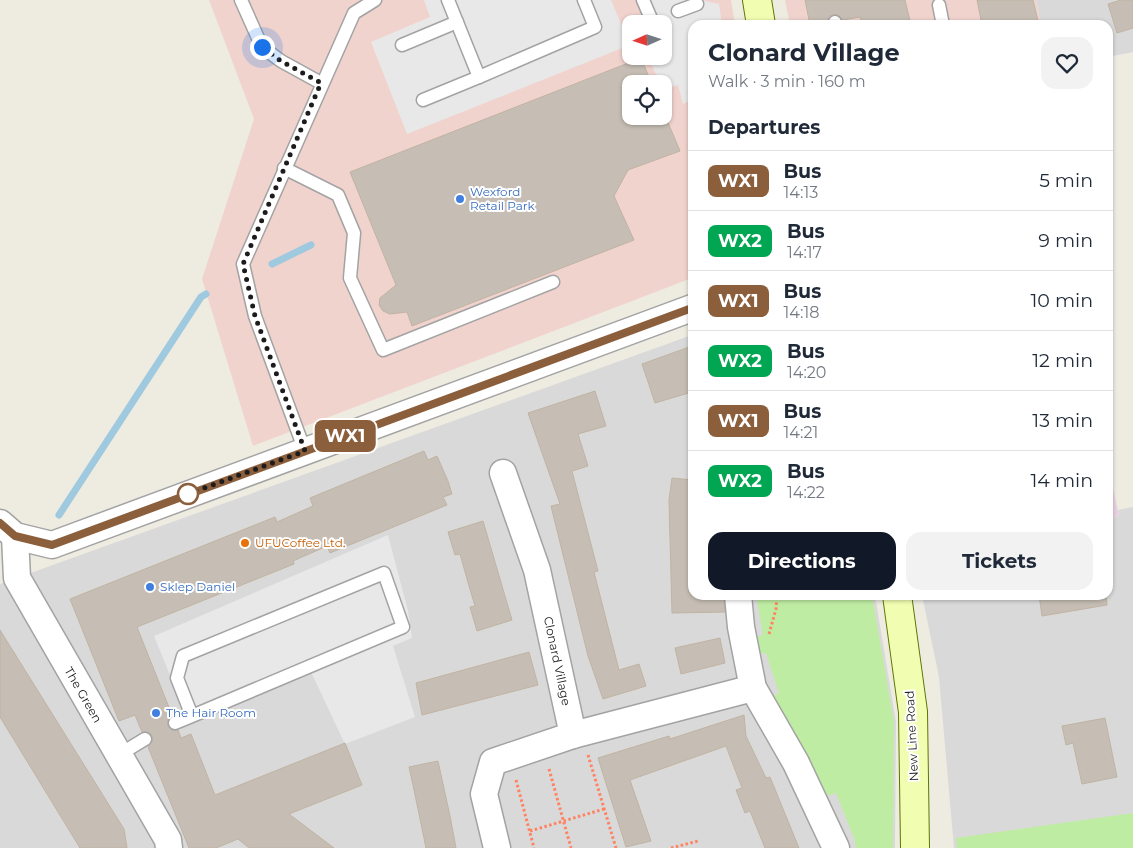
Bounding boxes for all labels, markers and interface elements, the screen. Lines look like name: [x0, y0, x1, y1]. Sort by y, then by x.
north arrow: [622, 15, 672, 65]
map controls: [622, 15, 672, 125]
your location: [250, 35, 275, 60]
button: heart: [1041, 37, 1093, 89]
text: Clonard Village: [708, 38, 900, 67]
text: Walk · 3 min · 160 m: [708, 72, 866, 91]
button: locate: [622, 75, 672, 125]
text: Departures: [708, 116, 820, 139]
text: Bus: [784, 160, 821, 183]
text: 5 min: [1039, 169, 1093, 192]
text: WX1: [718, 170, 759, 192]
text: 14:13: [784, 183, 818, 202]
place label: Wexford Retail Park: [470, 184, 535, 213]
marker: Wexford Retail Park: [454, 193, 466, 205]
text: Bus: [787, 220, 825, 243]
text: 9 min: [1038, 229, 1093, 252]
text: WX2: [718, 230, 762, 252]
text: 14:17: [787, 243, 822, 262]
text: Bus: [784, 280, 821, 303]
text: 10 min: [1030, 289, 1093, 312]
text: WX1: [718, 290, 759, 312]
text: 14:18: [784, 303, 819, 322]
text: Bus: [787, 340, 825, 363]
text: 12 min: [1032, 349, 1093, 372]
text: WX2: [718, 350, 762, 372]
text: 14:20: [787, 363, 826, 382]
text: Bus: [784, 400, 821, 423]
text: 13 min: [1032, 409, 1093, 432]
text: WX1: [718, 410, 759, 432]
line badge: WX1: [316, 420, 374, 452]
text: 14:21: [784, 423, 818, 442]
text: WX1: [325, 425, 365, 447]
text: Bus: [787, 460, 825, 483]
text: 14 min: [1030, 469, 1093, 492]
text: WX2: [718, 470, 762, 492]
unlabelled marker: [177, 483, 199, 505]
text: 14:22: [787, 483, 825, 502]
button: Directions: [708, 532, 896, 590]
button: Tickets: [906, 532, 1093, 590]
place label: UFUCoffee Ltd.: [255, 535, 345, 550]
marker: UFUCoffee Ltd.: [239, 537, 251, 549]
place label: Sklep Daniel: [160, 579, 235, 594]
marker: Sklep Daniel: [144, 581, 156, 593]
street label: Clonard Village: [541, 615, 574, 707]
street label: The Green: [61, 664, 105, 725]
street label: New Line Road: [902, 690, 921, 782]
place label: The Hair Room: [166, 705, 256, 720]
marker: The Hair Room: [150, 707, 162, 719]

